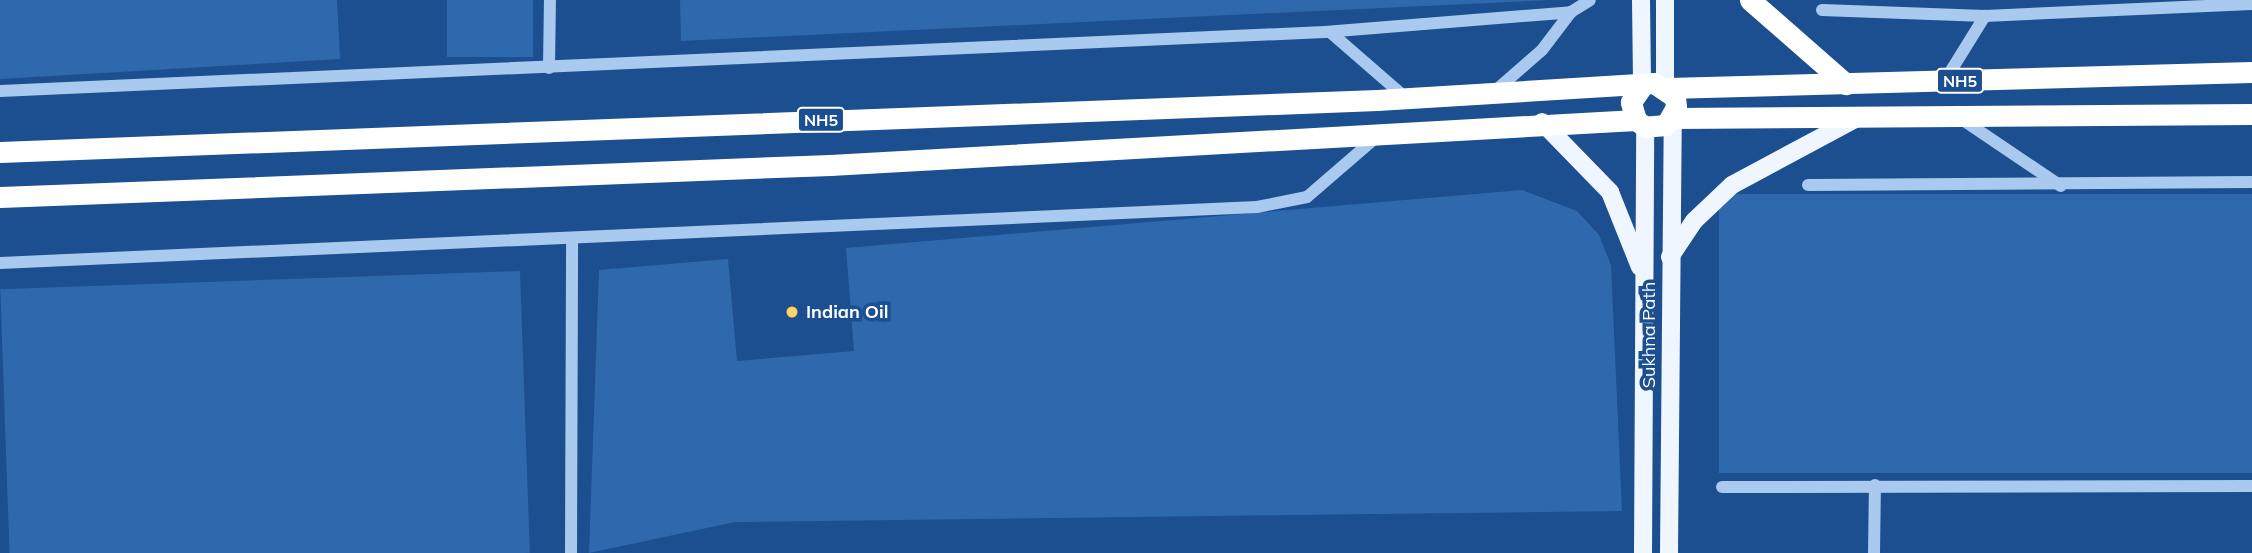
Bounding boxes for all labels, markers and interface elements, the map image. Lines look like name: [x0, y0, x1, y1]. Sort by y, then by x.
road number: NH5: [1936, 68, 1984, 94]
road number: NH5: [796, 108, 846, 132]
street label: Sukhna Path: [1638, 282, 1660, 388]
place label: Indian Oil: [806, 301, 888, 323]
marker: Indian Oil: [784, 304, 800, 320]

